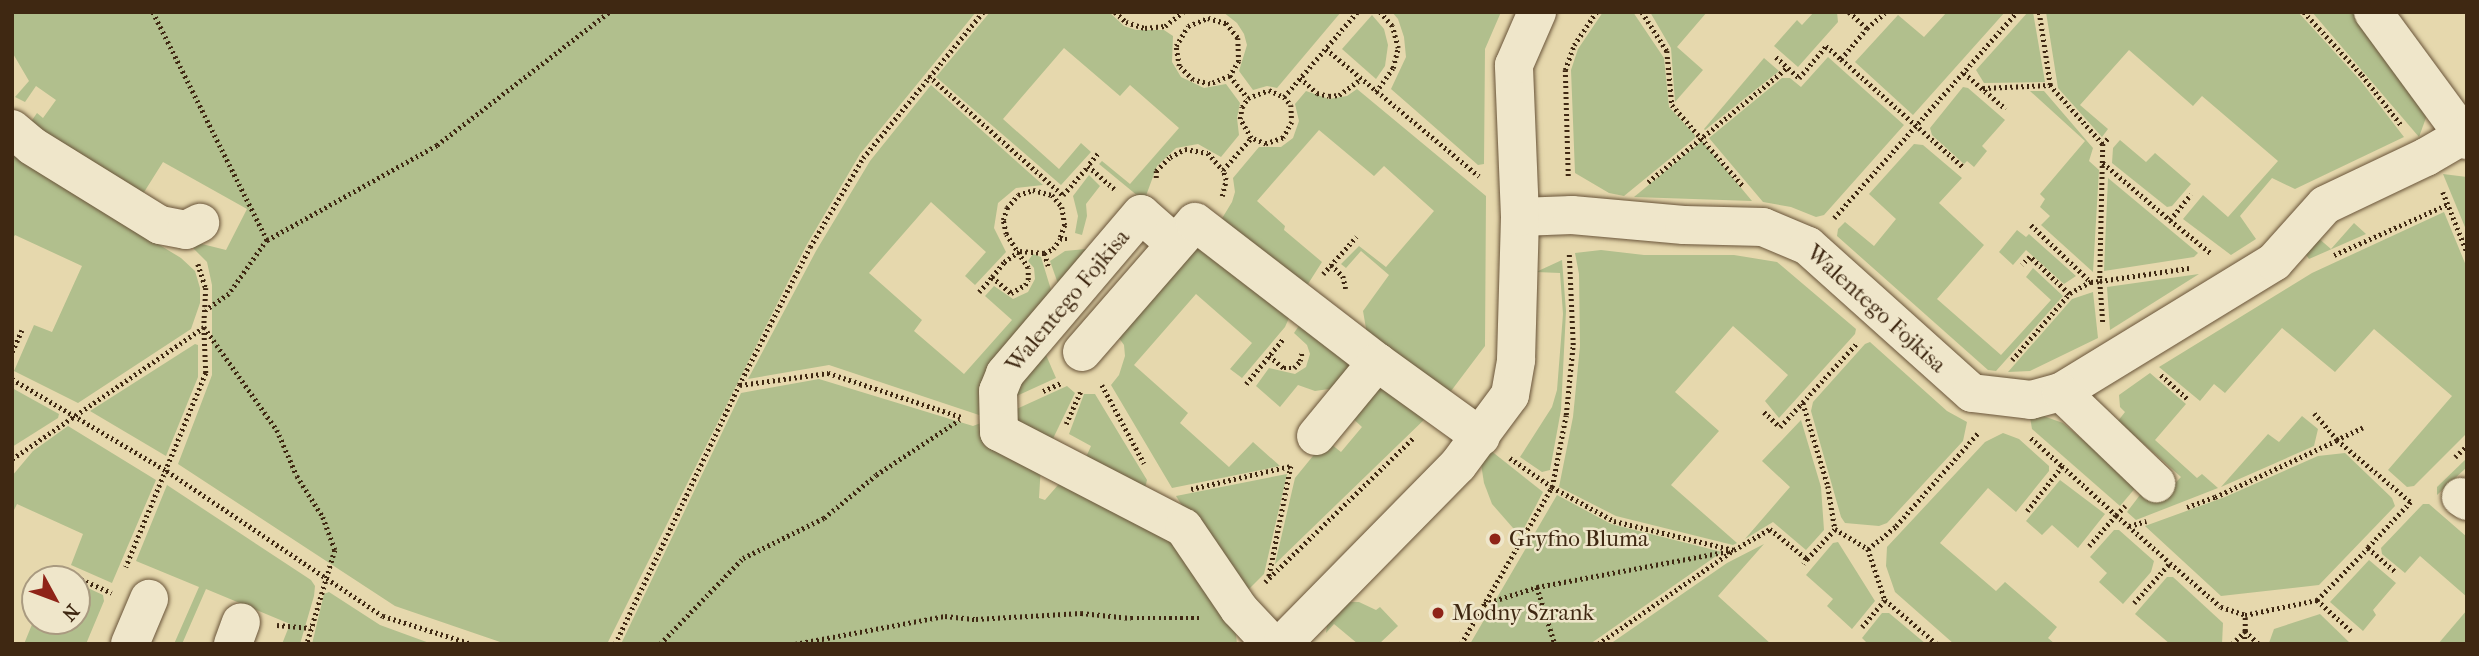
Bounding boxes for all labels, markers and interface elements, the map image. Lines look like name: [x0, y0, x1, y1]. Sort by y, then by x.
street label: Walentego Fojkisa: [1000, 224, 1136, 378]
street label: Walentego Fojkisa: [1801, 239, 1951, 379]
place label: Gryfno Bluma: [1509, 525, 1649, 553]
marker: Gryfno Bluma: [1487, 531, 1503, 547]
north arrow: [21, 565, 91, 635]
place label: Modny Szrank: [1452, 599, 1594, 627]
text: N: [57, 600, 83, 625]
marker: Modny Szrank: [1430, 605, 1446, 621]

